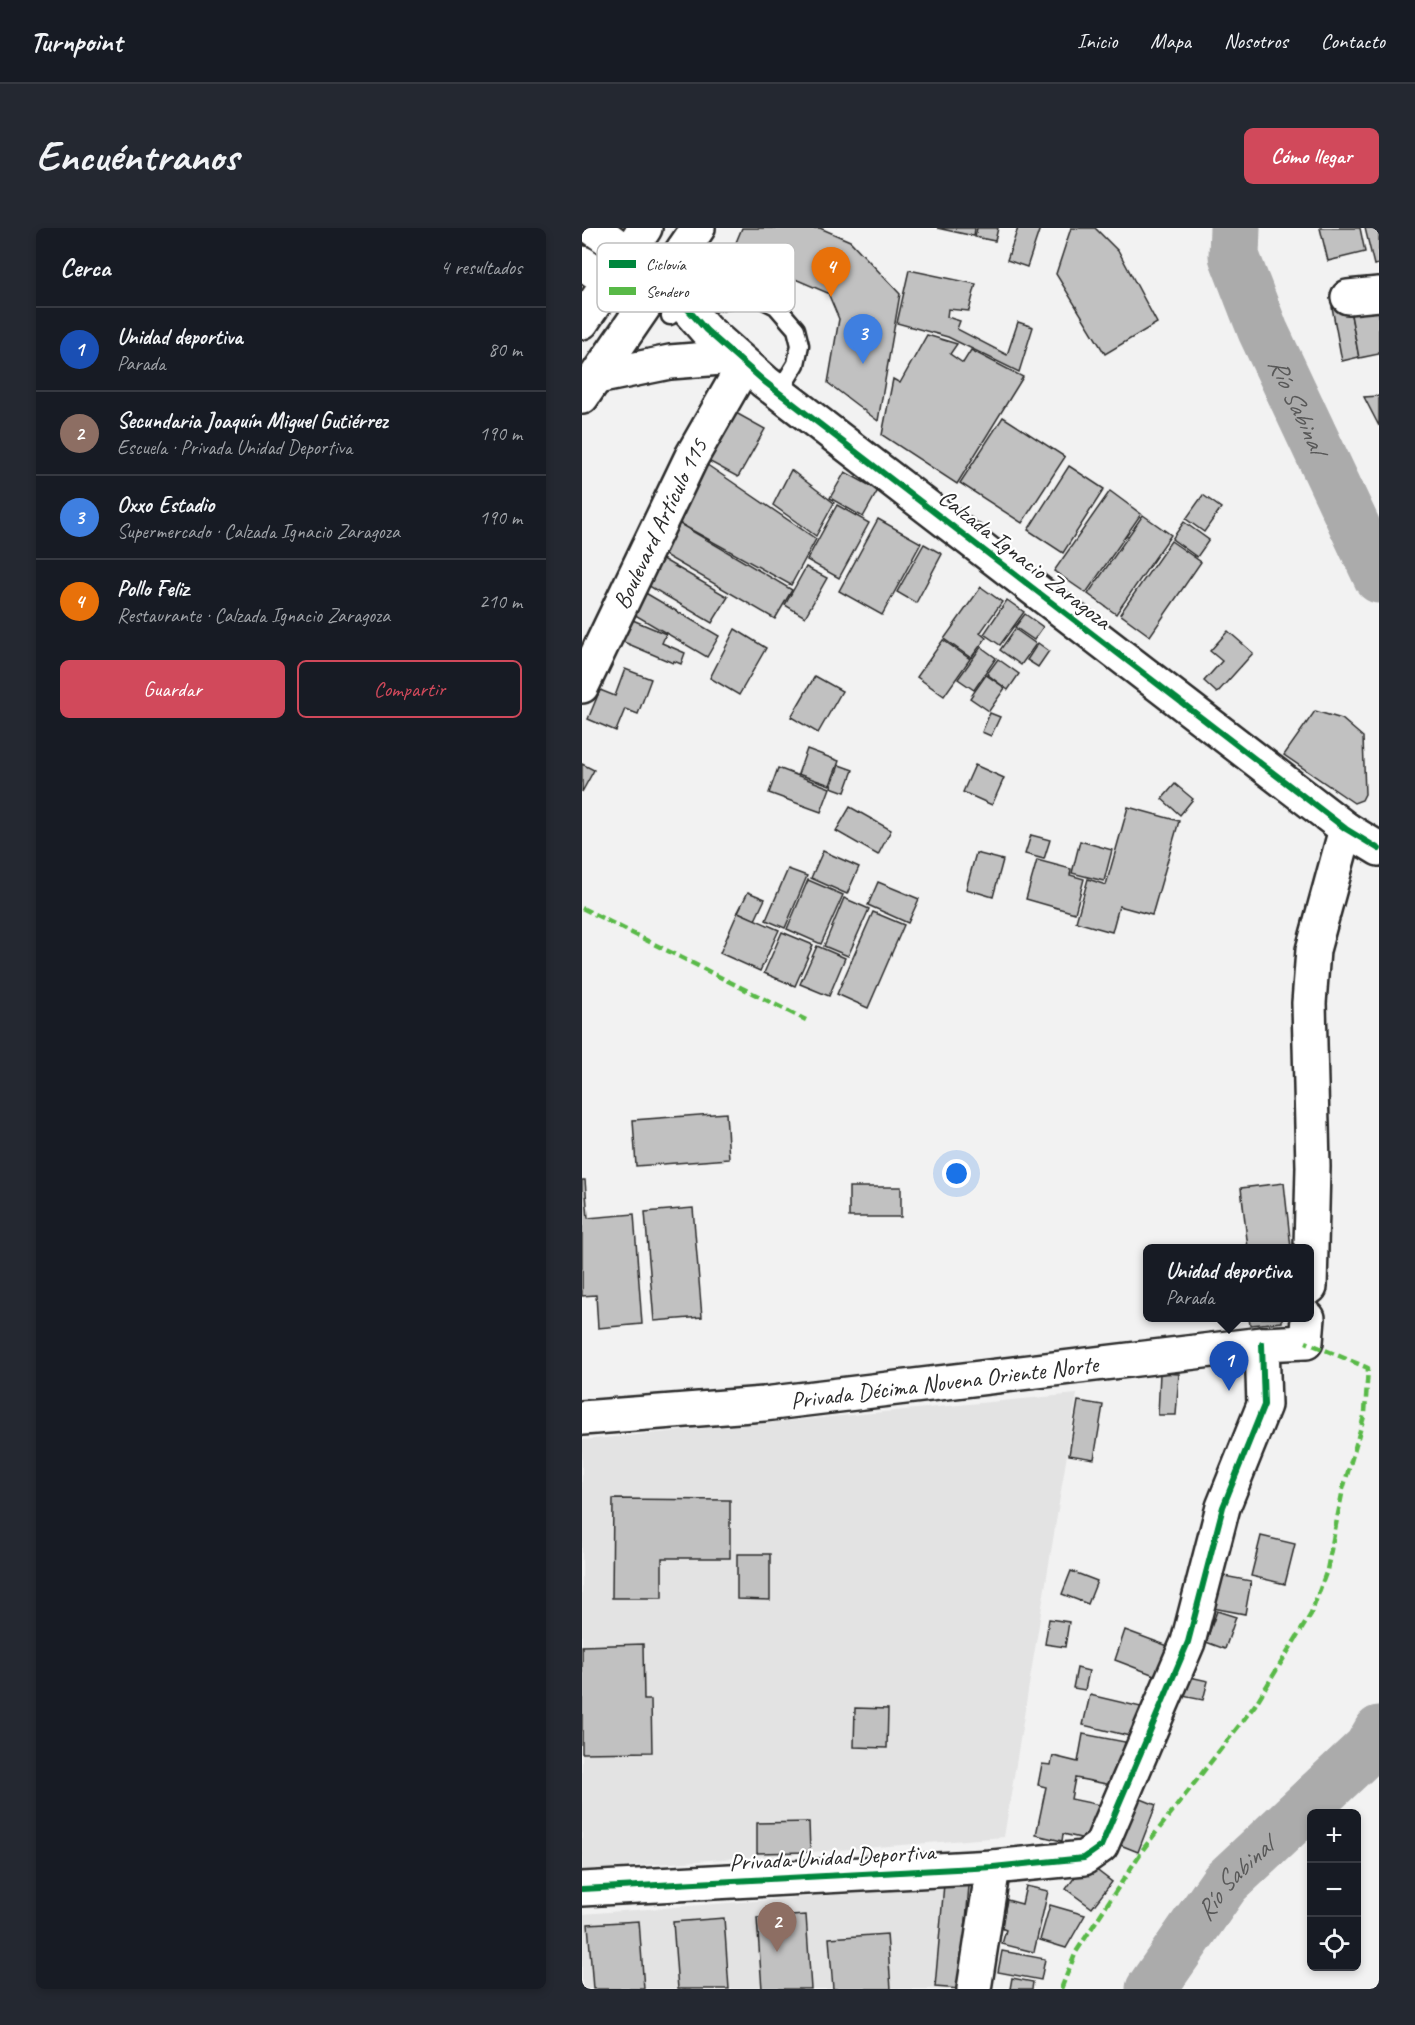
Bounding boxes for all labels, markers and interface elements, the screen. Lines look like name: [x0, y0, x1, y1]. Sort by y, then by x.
text: Turnpoint: [30, 24, 122, 59]
text: Inicio: [1077, 28, 1117, 54]
text: Mapa: [1150, 28, 1191, 54]
text: Nosotros: [1224, 28, 1288, 54]
text: Contacto: [1321, 28, 1385, 54]
button: Cómo llegar: [1244, 128, 1379, 184]
text: Encuéntranos: [36, 130, 238, 183]
legend: [597, 243, 795, 312]
pin: 4: [812, 248, 850, 297]
text: Cerca: [60, 251, 110, 284]
text: 4 resultados: [440, 255, 522, 280]
text: Ciclovía: [646, 255, 687, 275]
text: Sendero: [646, 282, 690, 302]
pin: 3: [844, 314, 882, 364]
text: Unidad deportiva: [117, 323, 243, 351]
text: 1: [75, 337, 84, 362]
text: 80 m: [488, 337, 522, 362]
text: Parada: [117, 351, 166, 376]
water label: Río Sabinal: [1261, 352, 1337, 466]
text: Secundaria Joaquín Miguel Gutiérrez: [117, 407, 388, 435]
text: 2: [75, 421, 84, 446]
text: 190 m: [479, 421, 522, 446]
street label: Boulevard Artículo 115: [606, 432, 714, 614]
text: Escuela · Privada Unidad Deportiva: [117, 435, 352, 460]
street label: Calzada Ignacio Zaragoza: [933, 482, 1119, 637]
text: Oxxo Estadio: [117, 491, 214, 519]
text: 3: [75, 505, 84, 530]
text: 190 m: [479, 505, 522, 530]
text: Supermercado · Calzada Ignacio Zaragoza: [117, 519, 400, 544]
text: Pollo Feliz: [117, 575, 189, 603]
text: 4: [75, 589, 84, 614]
text: 210 m: [479, 589, 522, 614]
text: Restaurante · Calzada Ignacio Zaragoza: [117, 603, 390, 628]
button: Guardar: [60, 660, 285, 718]
button: Compartir: [297, 660, 522, 718]
your location: [942, 1159, 971, 1188]
popup: [1143, 1244, 1314, 1322]
text: Unidad deportiva: [1166, 1257, 1291, 1285]
text: Parada: [1166, 1285, 1214, 1310]
pin: 1: [1210, 1342, 1248, 1391]
street label: Privada Décima Novena Oriente Norte: [789, 1349, 1102, 1416]
map controls: [1307, 1809, 1361, 1971]
button: +: [1307, 1809, 1361, 1863]
water label: Río Sabinal: [1188, 1825, 1286, 1927]
street label: Privada Unidad Deportiva: [728, 1837, 938, 1877]
button: −: [1307, 1863, 1361, 1917]
pin: 2: [758, 1902, 796, 1952]
button: locate: [1307, 1917, 1361, 1971]

